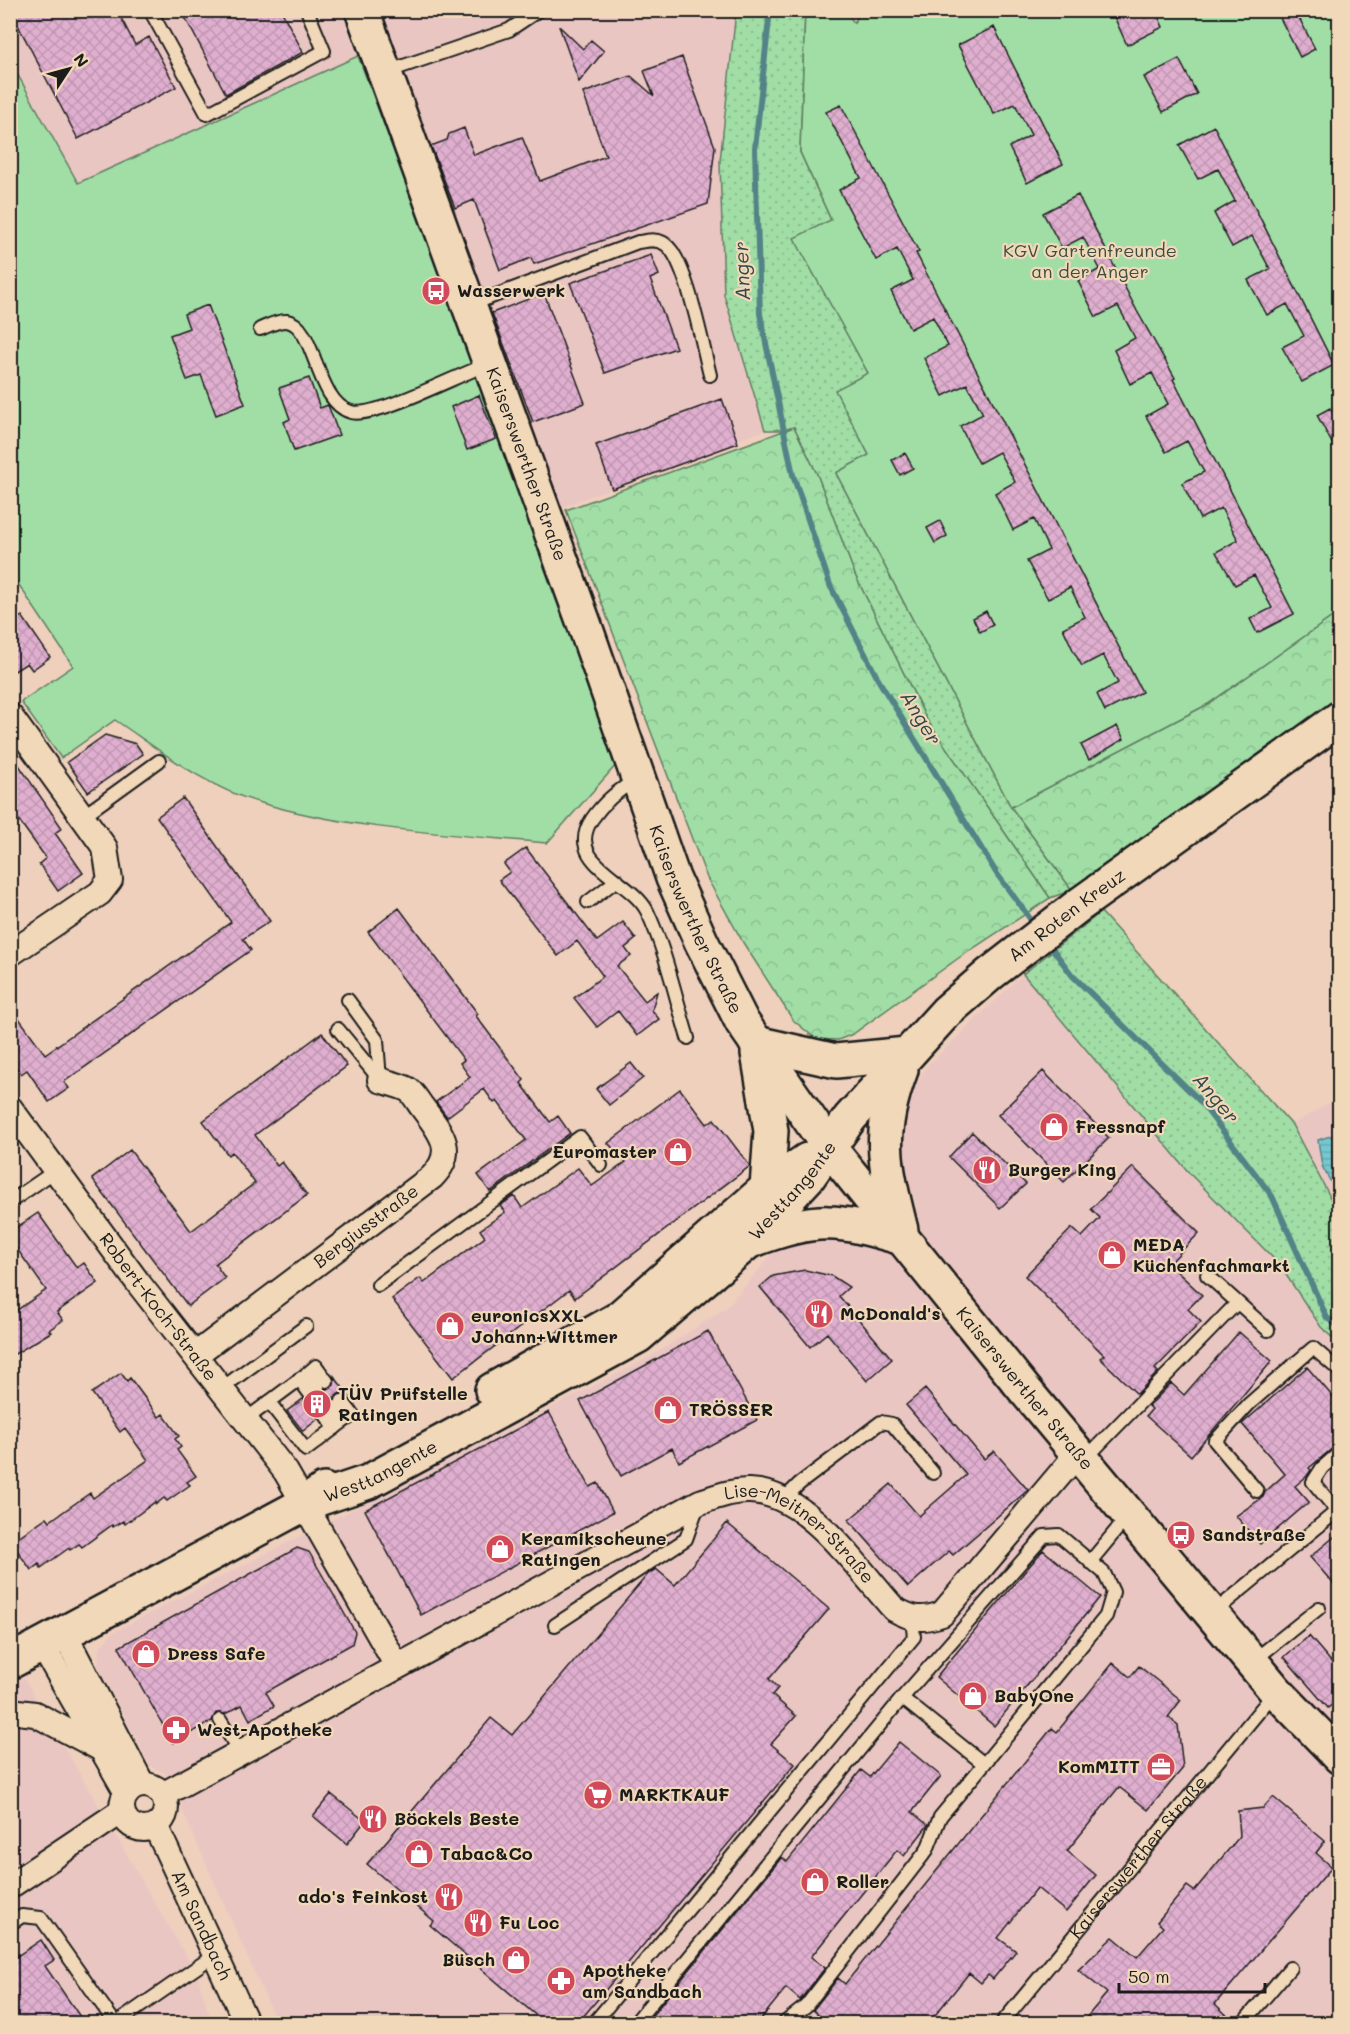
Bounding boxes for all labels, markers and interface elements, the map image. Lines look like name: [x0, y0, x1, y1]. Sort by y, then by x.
north arrow: [39, 39, 99, 99]
text: N: [69, 49, 94, 71]
park label: KGV Gartenfreunde an der Anger: [1003, 238, 1177, 283]
water label: Anger: [727, 241, 755, 301]
bus stop icon: Wasserwerk: [420, 275, 452, 307]
place label: Wasserwerk: [457, 278, 565, 302]
street label: Kaiserswerther Straße: [481, 364, 573, 564]
water label: Anger: [896, 686, 948, 749]
street label: Kaiserswerther Straße: [644, 822, 749, 1018]
street label: Am Roten Kreuz: [1003, 863, 1130, 966]
water label: Anger: [1188, 1066, 1246, 1128]
shop icon: Fressnapf: [1038, 1111, 1070, 1143]
place label: Fressnapf: [1075, 1114, 1166, 1138]
shop icon: Euromaster: [662, 1136, 694, 1168]
street label: Westtangente: [743, 1136, 841, 1245]
place label: Euromaster: [552, 1139, 657, 1163]
restaurant icon: Burger King: [971, 1154, 1003, 1186]
place label: Burger King: [1008, 1157, 1116, 1181]
street label: Bergiusstraße: [308, 1178, 423, 1273]
street label: Robert-Koch-Straße: [94, 1228, 223, 1385]
place label: MEDA Küchenfachmarkt: [1133, 1232, 1290, 1277]
shop icon: MEDA Küchenfachmarkt: [1096, 1239, 1128, 1271]
restaurant icon: McDonald's: [803, 1298, 835, 1330]
place label: McDonald's: [840, 1301, 941, 1325]
street label: Kaiserswerther Straße: [951, 1301, 1100, 1475]
place label: euronicsXXL Johann+Wittmer: [471, 1303, 618, 1348]
shop icon: euronicsXXL Johann+Wittmer: [434, 1310, 466, 1342]
place label: TÜV Prüfstelle Ratingen: [338, 1381, 468, 1426]
building icon: TÜV Prüfstelle Ratingen: [301, 1388, 333, 1420]
shop icon: TRÖSSER: [652, 1394, 684, 1426]
place label: TRÖSSER: [689, 1397, 773, 1421]
street label: Westtangente: [320, 1434, 441, 1507]
street label: Lise-Meitner-Straße: [721, 1478, 880, 1588]
bus stop icon: Sandstraße: [1165, 1519, 1197, 1551]
place label: Sandstraße: [1202, 1522, 1306, 1546]
place label: Keramikscheune Ratingen: [521, 1526, 667, 1571]
shop icon: Keramikscheune Ratingen: [484, 1533, 516, 1565]
shop icon: Dress Safe: [130, 1638, 162, 1670]
place label: Dress Safe: [167, 1641, 266, 1665]
shop icon: BabyOne: [957, 1680, 989, 1712]
place label: BabyOne: [994, 1683, 1074, 1707]
pharmacy icon: West-Apotheke: [160, 1714, 192, 1746]
place label: West-Apotheke: [197, 1717, 332, 1741]
office icon: KomMITT: [1145, 1751, 1177, 1783]
place label: KomMITT: [1058, 1754, 1140, 1778]
street label: Kaiserswerther Straße: [1063, 1770, 1212, 1943]
supermarket icon: MARKTKAUF: [582, 1779, 614, 1811]
place label: MARKTKAUF: [619, 1782, 730, 1806]
restaurant icon: Böckels Beste: [357, 1803, 389, 1835]
place label: Böckels Beste: [394, 1806, 520, 1830]
shop icon: Tabac&Co: [403, 1838, 435, 1870]
place label: Tabac&Co: [440, 1841, 533, 1865]
street label: Am Sandbach: [166, 1866, 238, 1984]
shop icon: Roller: [799, 1866, 831, 1898]
place label: Roller: [836, 1869, 889, 1893]
restaurant icon: ado's Feinkost: [433, 1881, 465, 1913]
place label: ado's Feinkost: [298, 1884, 428, 1908]
restaurant icon: Fu Loc: [462, 1907, 494, 1939]
place label: Fu Loc: [499, 1910, 560, 1934]
shop icon: Büsch: [500, 1944, 532, 1976]
place label: Büsch: [442, 1947, 495, 1971]
scale bar: [1119, 1956, 1264, 1994]
place label: Apotheke am Sandbach: [582, 1958, 702, 2003]
text: 50 m: [1128, 1964, 1170, 1988]
pharmacy icon: Apotheke am Sandbach: [545, 1965, 577, 1997]

